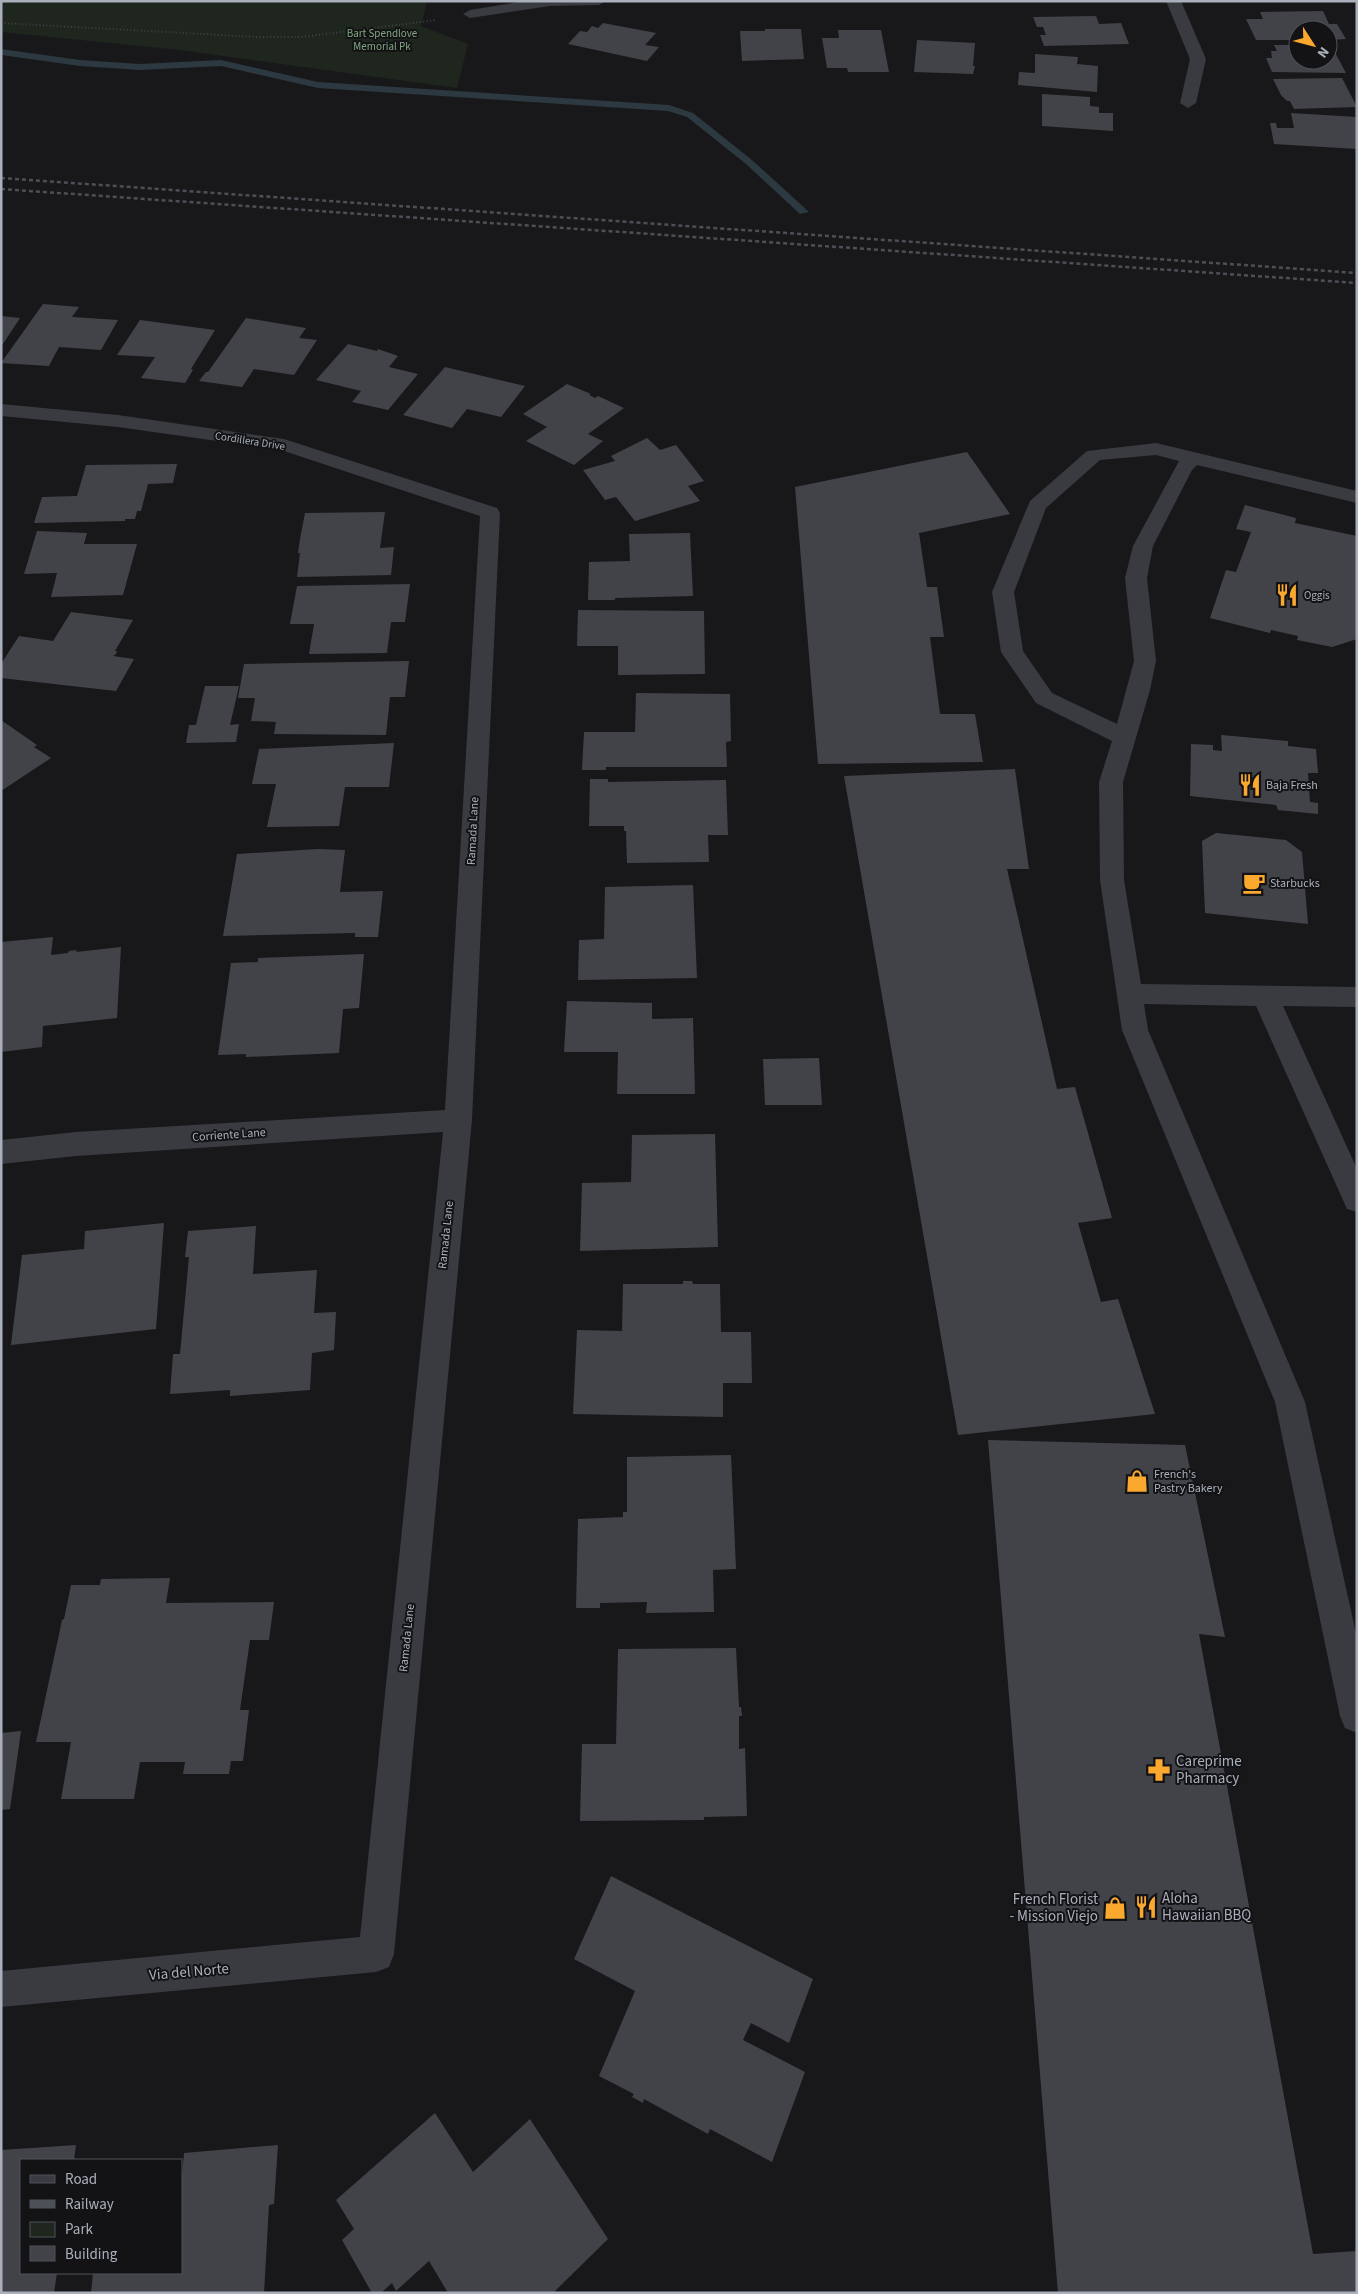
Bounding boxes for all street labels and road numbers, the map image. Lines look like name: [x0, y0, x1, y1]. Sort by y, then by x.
street label: Cordillera Drive: [214, 428, 287, 454]
street label: Ramada Lane: [463, 796, 483, 866]
street label: Corriente Lane: [192, 1124, 266, 1146]
street label: Ramada Lane: [434, 1200, 458, 1270]
street label: Ramada Lane: [395, 1603, 419, 1673]
street label: Via del Norte: [148, 1958, 230, 1986]

